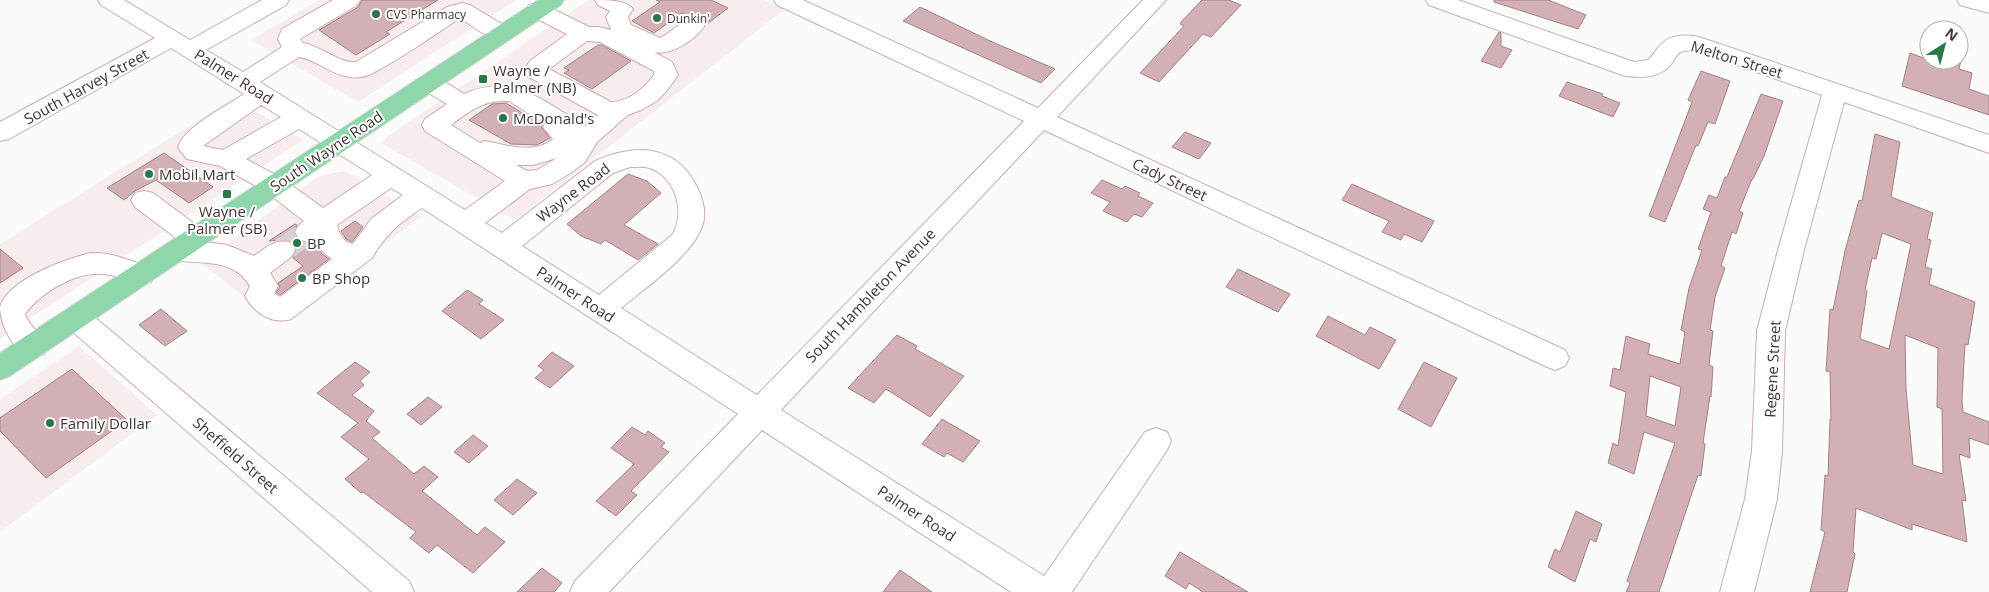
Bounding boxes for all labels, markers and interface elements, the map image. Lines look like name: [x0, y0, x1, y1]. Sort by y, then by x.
place label: CVS Pharmacy: [386, 6, 467, 23]
marker: CVS Pharmacy: [370, 8, 382, 20]
place label: Dunkin': [667, 10, 710, 27]
marker: Dunkin': [651, 12, 663, 24]
north arrow: [1919, 20, 1969, 70]
text: N: [1942, 23, 1962, 45]
street label: Melton Street: [1689, 36, 1785, 82]
street label: South Harvey Street: [20, 43, 152, 129]
street label: Palmer Road: [191, 44, 277, 108]
place label: Wayne / Palmer (NB): [493, 60, 576, 97]
marker: Wayne / Palmer (NB): [477, 73, 489, 85]
street label: South Wayne Road: [266, 106, 386, 196]
place label: McDonald's: [513, 108, 595, 128]
marker: McDonald's: [497, 112, 509, 124]
street label: Cady Street: [1129, 153, 1211, 205]
street label: Wayne Road: [532, 158, 614, 226]
place label: Mobil Mart: [159, 164, 235, 184]
marker: Mobil Mart: [143, 168, 155, 180]
marker: Wayne / Palmer (SB): [221, 188, 233, 200]
place label: Wayne / Palmer (SB): [187, 201, 267, 238]
street label: South Hambleton Avenue: [801, 224, 939, 366]
place label: BP: [307, 233, 326, 253]
marker: BP: [291, 237, 303, 249]
street label: Palmer Road: [533, 261, 619, 327]
place label: BP Shop: [312, 268, 370, 288]
marker: BP Shop: [296, 272, 308, 284]
street label: Regene Street: [1759, 320, 1785, 418]
street label: Sheffield Street: [189, 412, 283, 498]
place label: Family Dollar: [60, 413, 151, 433]
marker: Family Dollar: [44, 417, 56, 429]
street label: Palmer Road: [874, 480, 960, 546]

